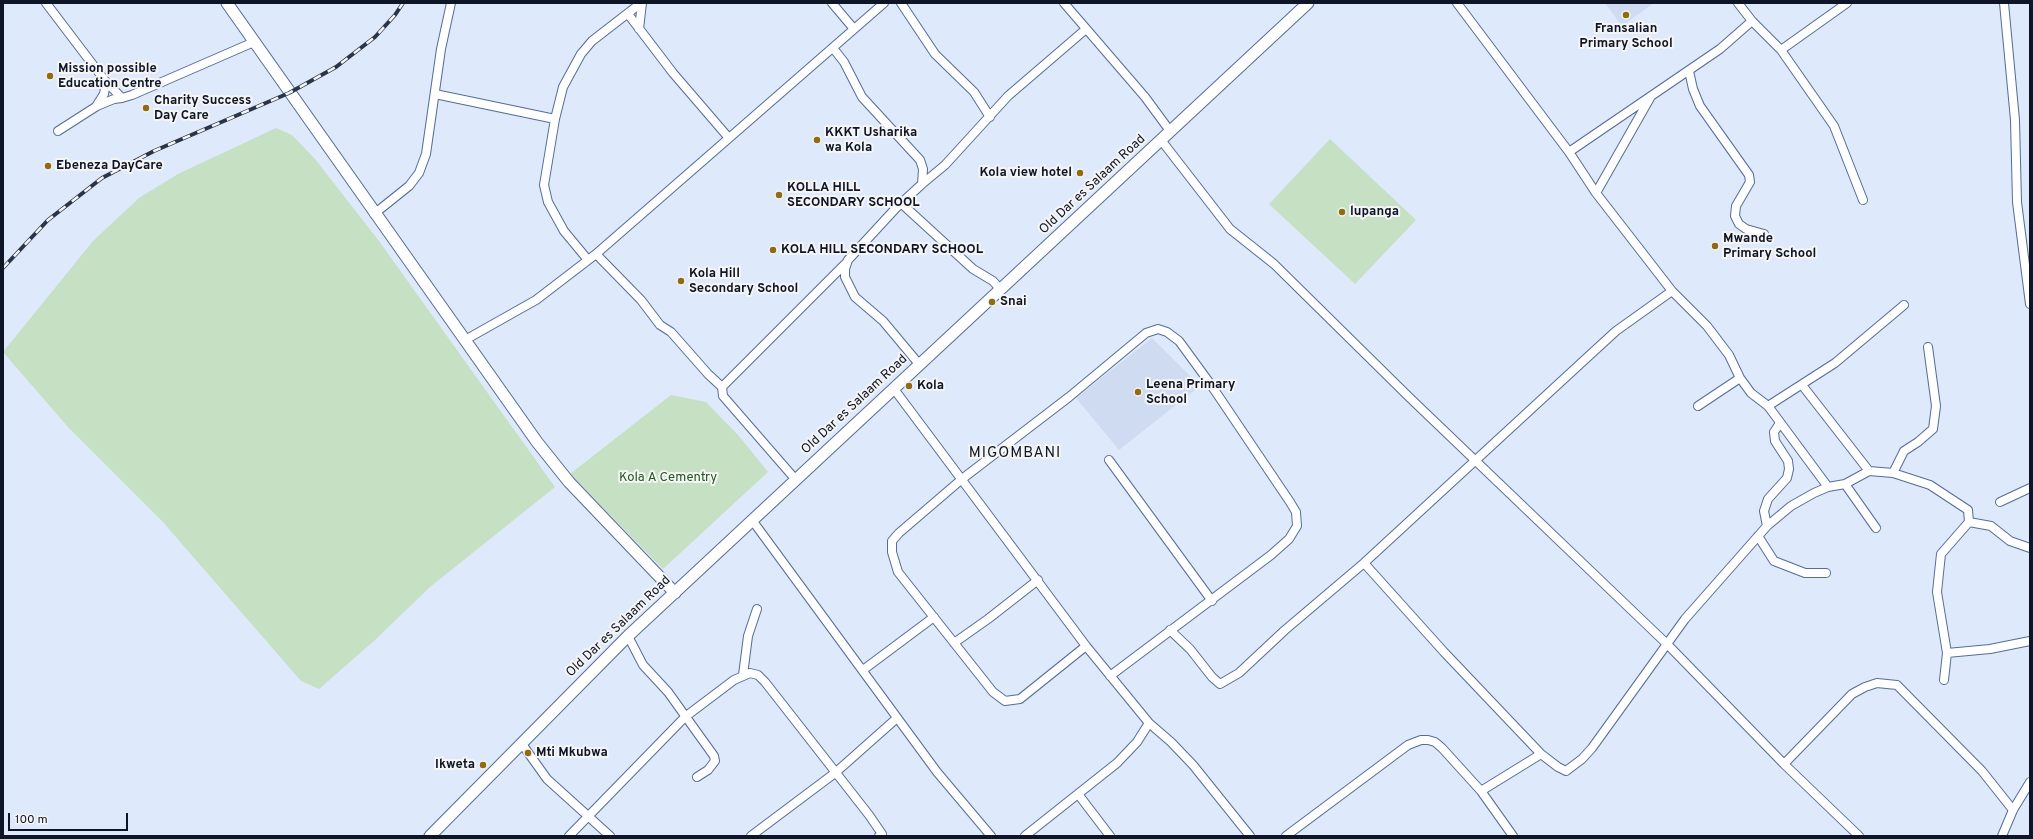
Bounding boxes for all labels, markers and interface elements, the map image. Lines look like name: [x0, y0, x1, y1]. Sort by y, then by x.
marker: Fransalian Primary School: [1621, 10, 1631, 20]
place label: Fransalian Primary School: [1579, 21, 1673, 52]
place label: Mission possible Education Centre: [58, 61, 161, 92]
marker: Mission possible Education Centre: [45, 71, 55, 81]
place label: Charity Success Day Care: [154, 93, 251, 124]
marker: Charity Success Day Care: [141, 103, 151, 113]
place label: KKKT Usharika wa Kola: [825, 125, 917, 156]
street label: Old Dar es Salaam Road: [1037, 132, 1149, 238]
marker: KKKT Usharika wa Kola: [812, 135, 822, 145]
place label: Ebeneza DayCare: [56, 158, 163, 174]
marker: Ebeneza DayCare: [43, 161, 53, 171]
place label: Kola view hotel: [980, 165, 1072, 181]
marker: Kola view hotel: [1075, 168, 1085, 178]
place label: KOLLA HILL SECONDARY SCHOOL: [787, 180, 920, 211]
marker: KOLLA HILL SECONDARY SCHOOL: [774, 190, 784, 200]
place label: lupanga: [1350, 204, 1399, 220]
marker: lupanga: [1337, 207, 1347, 217]
place label: Mwande Primary School: [1723, 231, 1816, 262]
marker: Mwande Primary School: [1710, 241, 1720, 251]
place label: KOLA HILL SECONDARY SCHOOL: [781, 242, 983, 258]
marker: KOLA HILL SECONDARY SCHOOL: [768, 245, 778, 255]
place label: Kola Hill Secondary School: [689, 266, 798, 297]
marker: Kola Hill Secondary School: [676, 276, 686, 286]
place label: Snai: [1000, 294, 1027, 310]
marker: Snai: [987, 297, 997, 307]
street label: Old Dar es Salaam Road: [799, 352, 911, 458]
place label: Leena Primary School: [1146, 377, 1235, 408]
place label: Kola: [917, 378, 944, 394]
marker: Kola: [904, 381, 914, 391]
marker: Leena Primary School: [1133, 387, 1143, 397]
district label: MIGOMBANI: [969, 445, 1061, 463]
park label: Kola A Cementry: [619, 470, 717, 486]
street label: Old Dar es Salaam Road: [564, 573, 674, 681]
place label: Mti Mkubwa: [536, 745, 608, 761]
marker: Mti Mkubwa: [523, 748, 533, 758]
place label: Ikweta: [435, 757, 475, 773]
marker: Ikweta: [478, 760, 488, 770]
scale bar: [10, 805, 130, 831]
text: 100 m: [15, 812, 48, 828]

